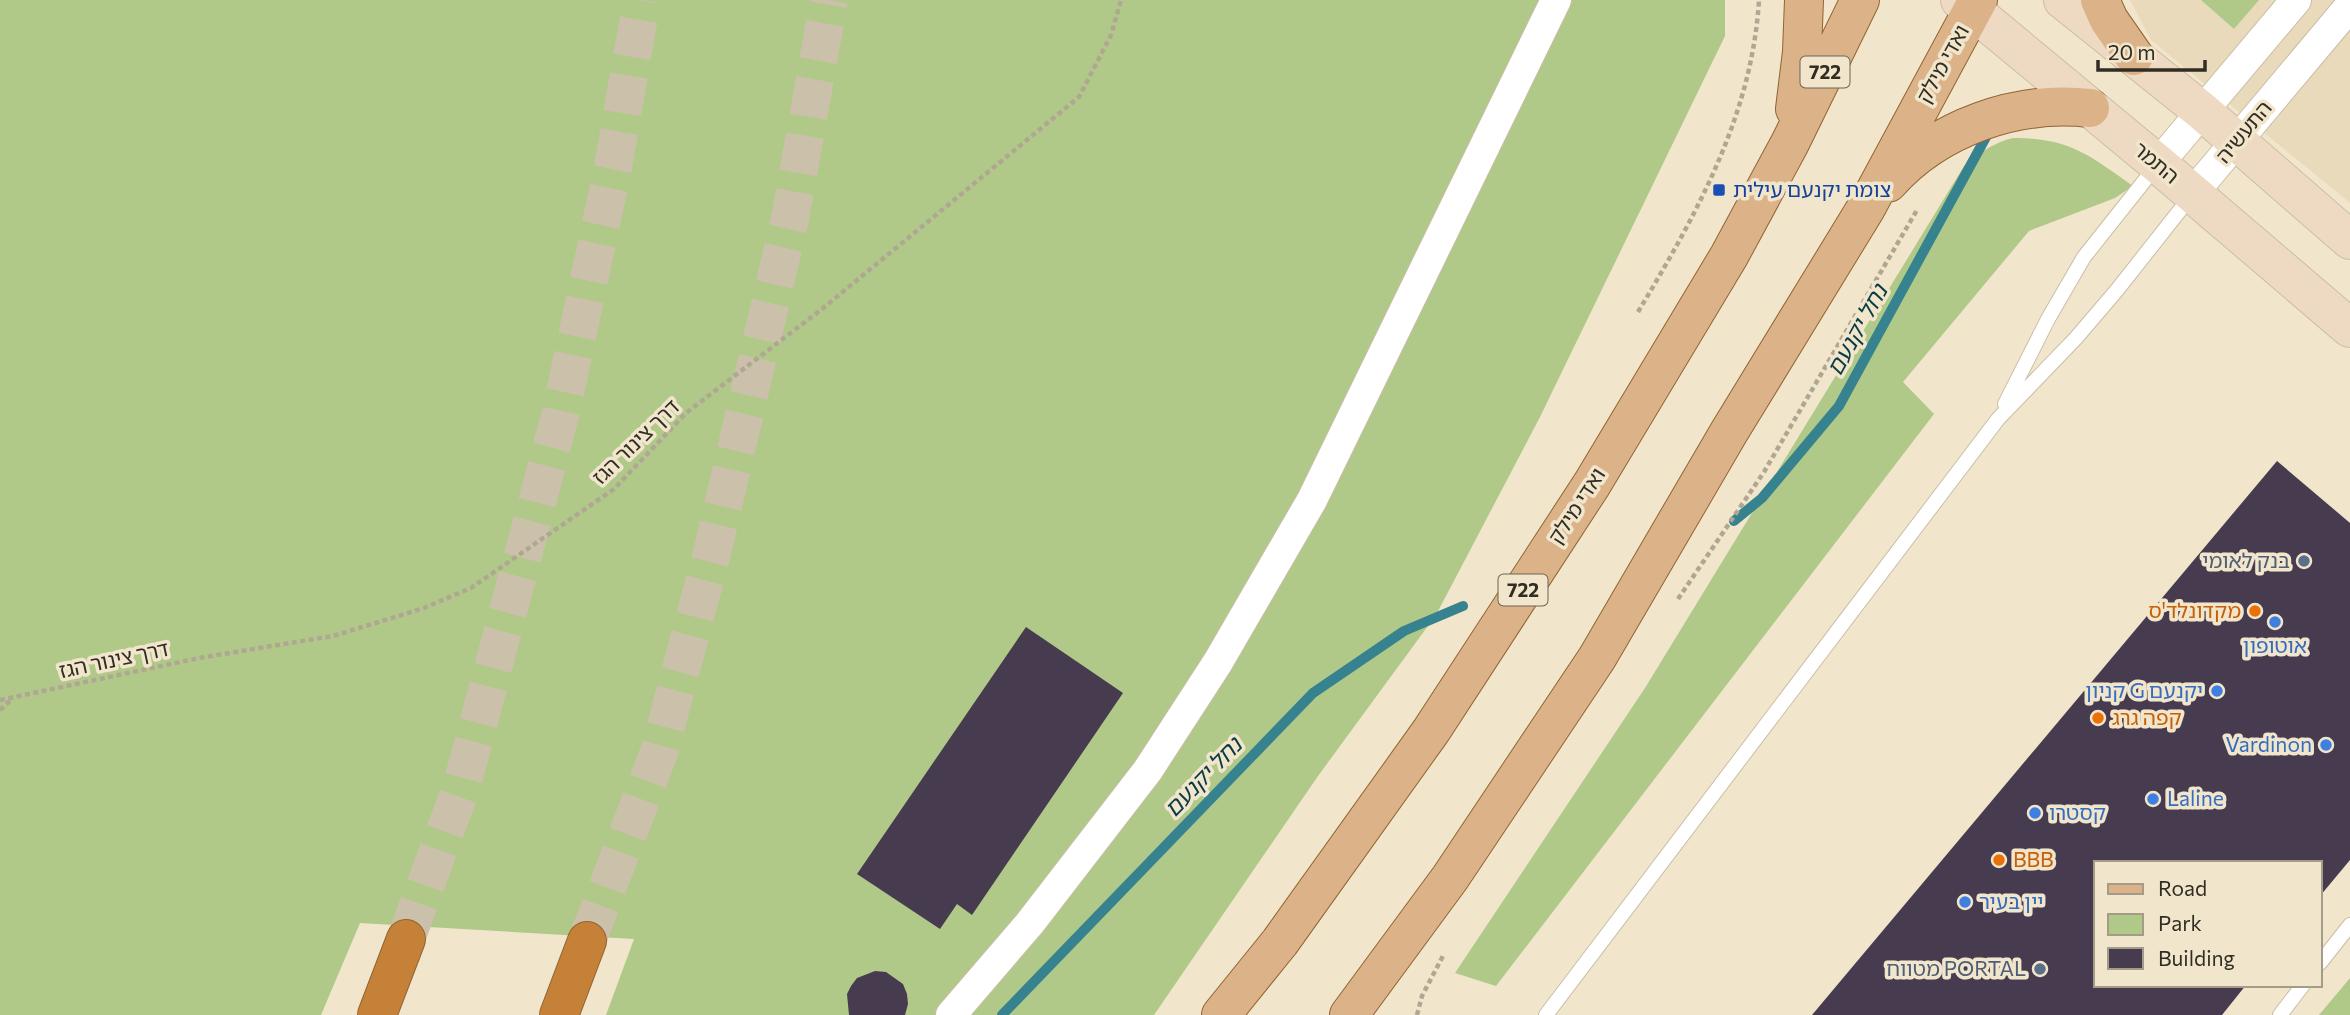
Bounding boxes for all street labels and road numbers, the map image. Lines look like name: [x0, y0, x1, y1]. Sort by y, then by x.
street label: ואדי מילק: [1910, 20, 1973, 107]
road number: 722: [1800, 57, 1850, 88]
street label: התעשיה: [2210, 95, 2276, 167]
street label: התמר: [2129, 136, 2185, 188]
street label: דרך צינור הגז: [586, 393, 684, 489]
street label: ואדי מילק: [1542, 463, 1609, 548]
road number: 722: [1498, 575, 1548, 606]
street label: דרך צינור הגז: [57, 635, 171, 682]

